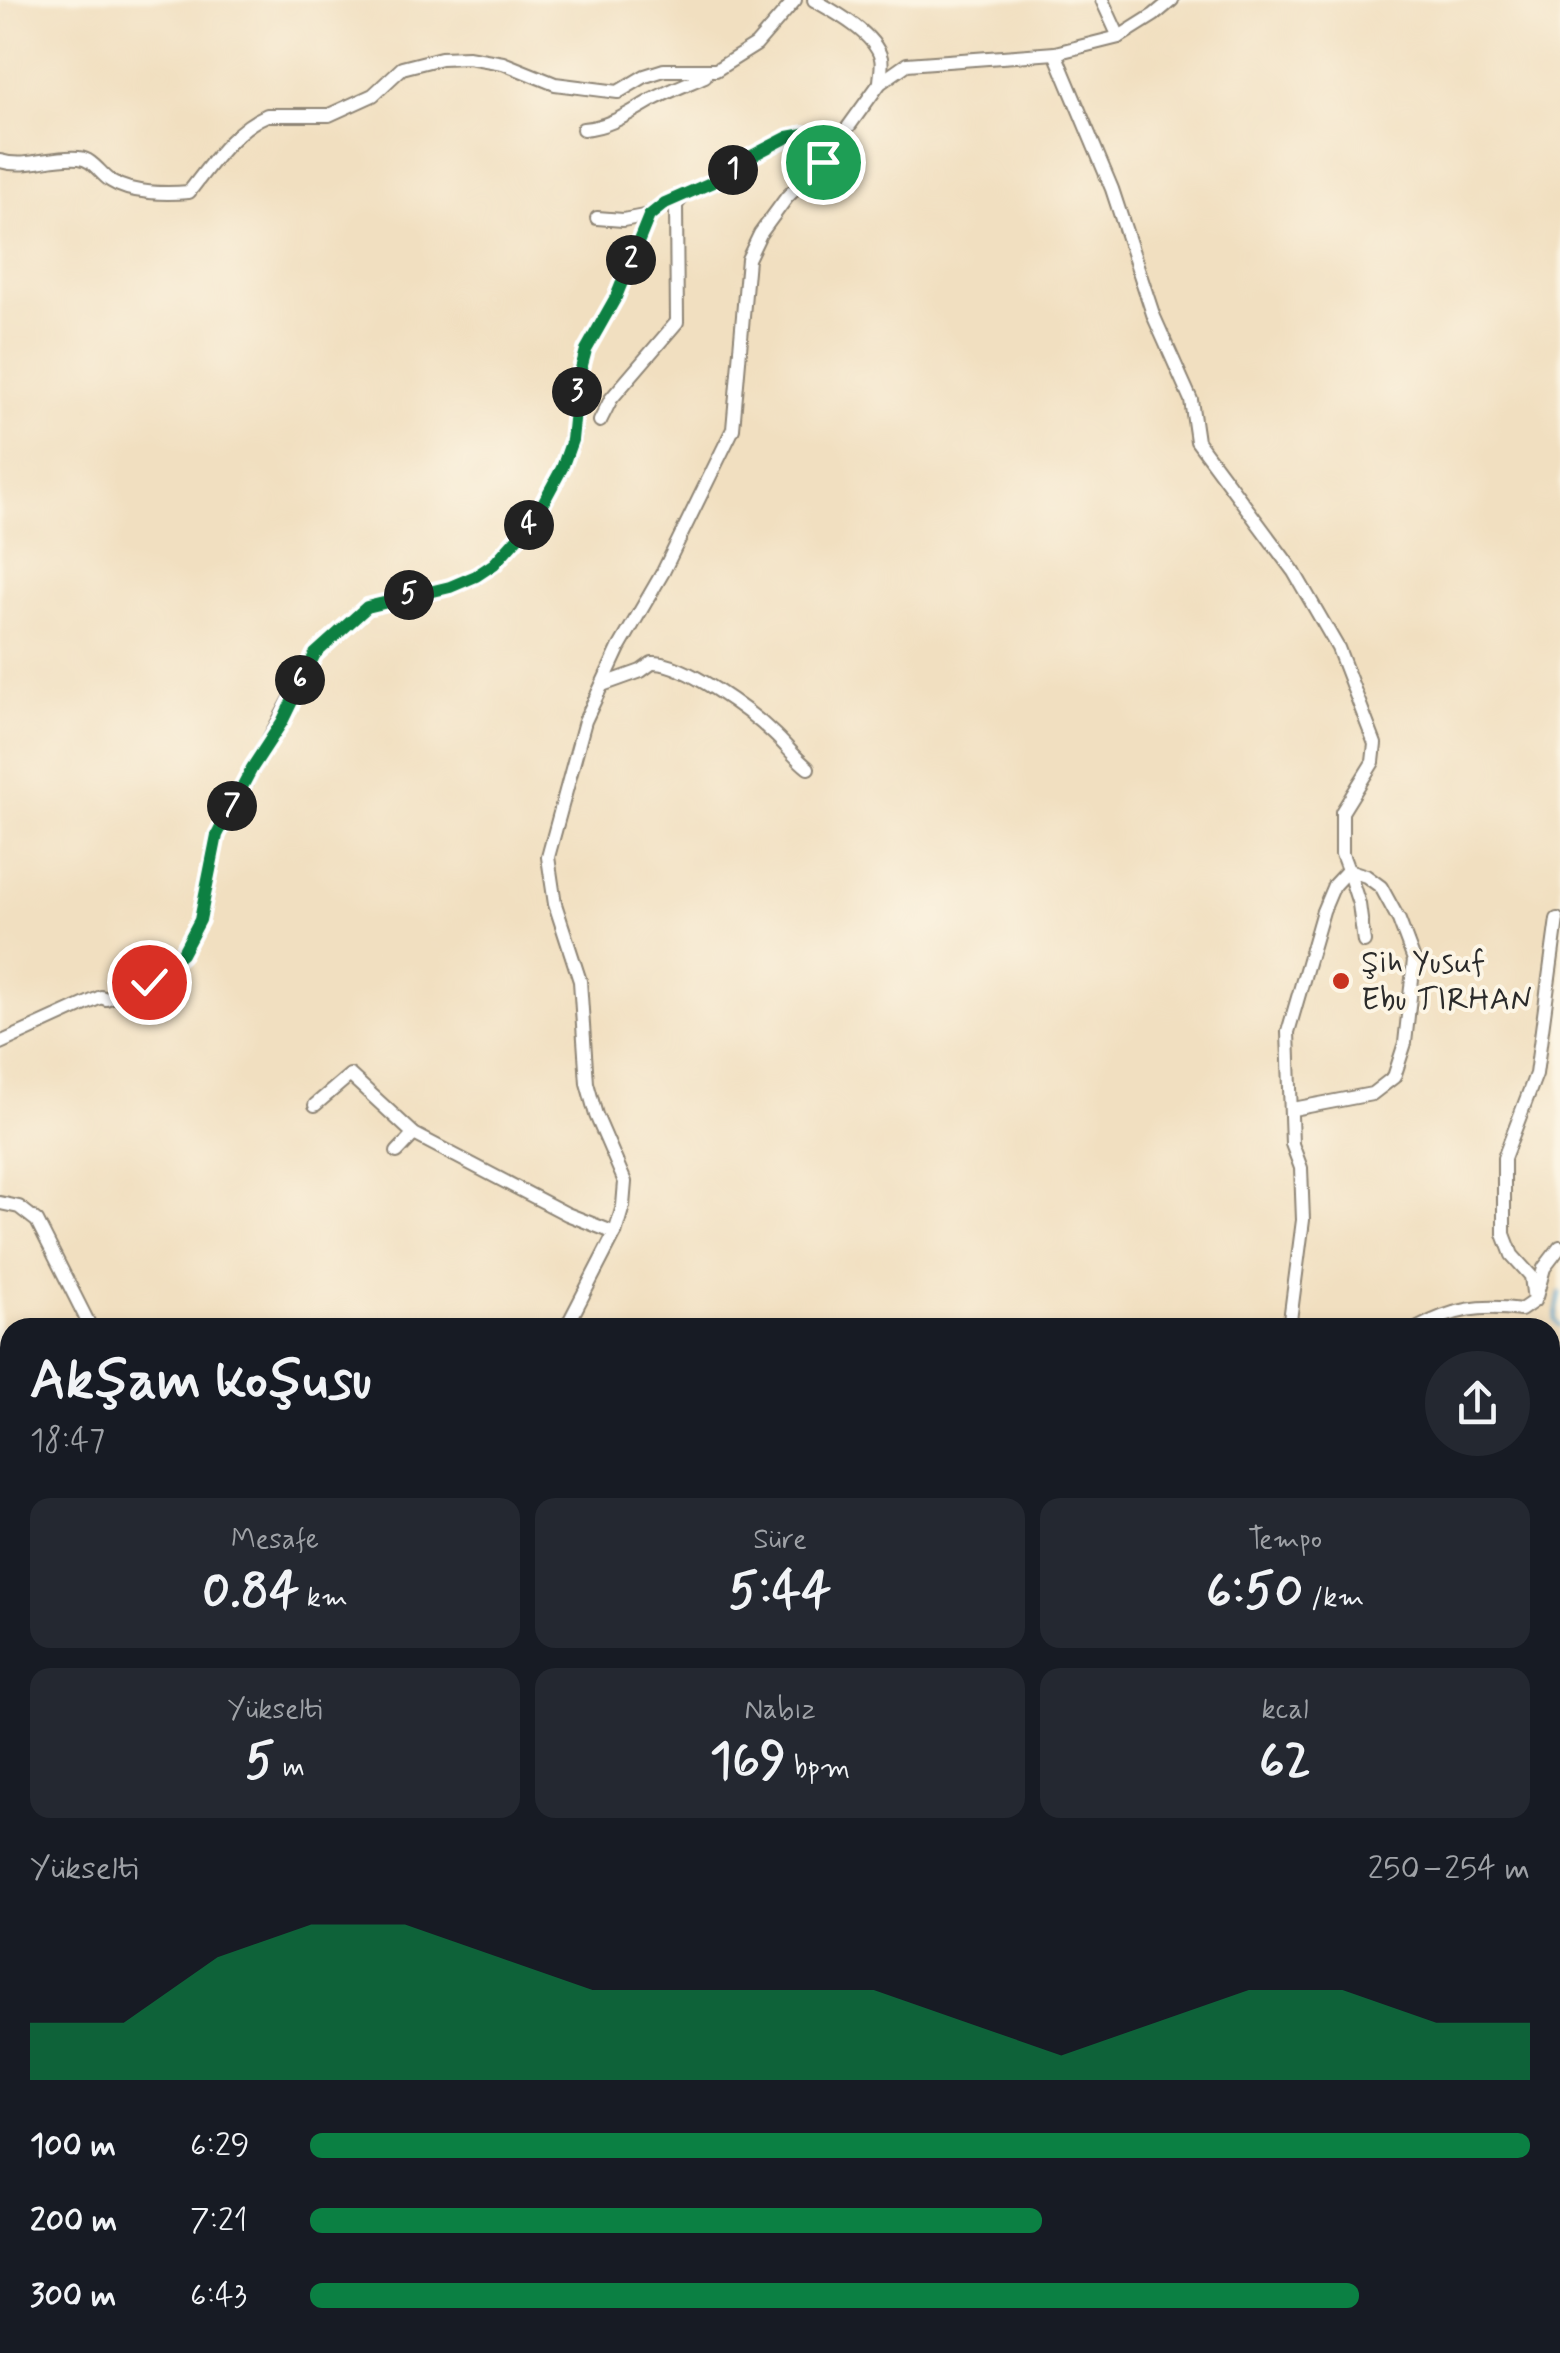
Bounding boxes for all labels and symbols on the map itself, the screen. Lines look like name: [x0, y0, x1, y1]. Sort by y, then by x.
pin: [781, 120, 866, 205]
pin: 1: [708, 145, 758, 195]
pin: 2: [606, 235, 656, 285]
pin: 3: [552, 367, 602, 417]
pin: 4: [504, 500, 554, 550]
pin: 5: [384, 570, 434, 620]
pin: 6: [275, 655, 325, 705]
pin: 7: [207, 781, 257, 831]
pin: [107, 940, 192, 1025]
place label: Şih Yusuf Ebu TIRHAN: [1361, 942, 1533, 1021]
marker: Şih Yusuf Ebu TIRHAN: [1330, 970, 1352, 992]

